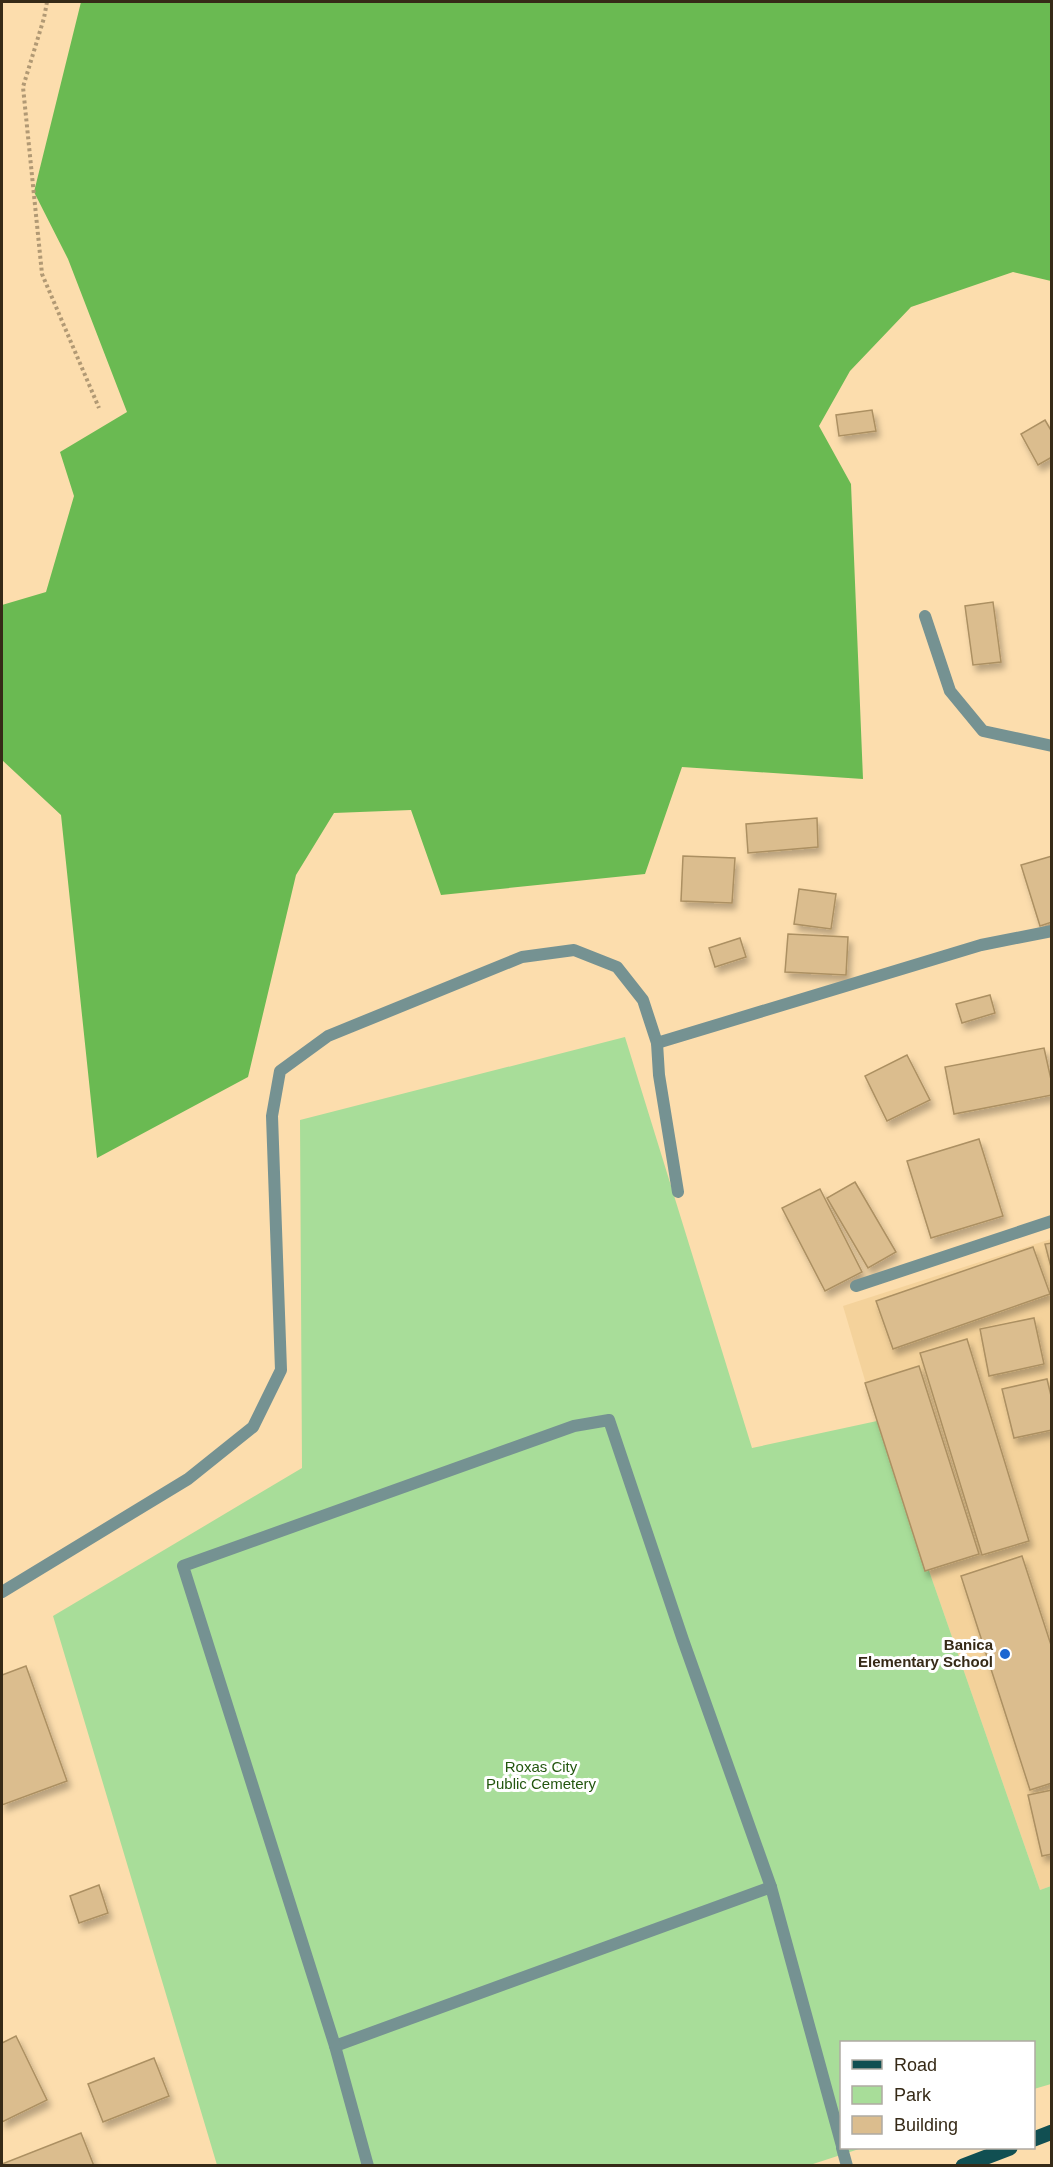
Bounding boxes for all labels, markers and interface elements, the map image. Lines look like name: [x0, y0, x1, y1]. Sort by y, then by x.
place label: Banica Elementary School: [858, 1636, 994, 1670]
marker: Banica Elementary School: [998, 1647, 1012, 1661]
park label: Roxas City Public Cemetery: [486, 1758, 597, 1792]
legend: [840, 2041, 1035, 2149]
text: Road: [894, 2055, 937, 2075]
text: Park: [894, 2085, 932, 2105]
text: Building: [894, 2115, 958, 2135]

